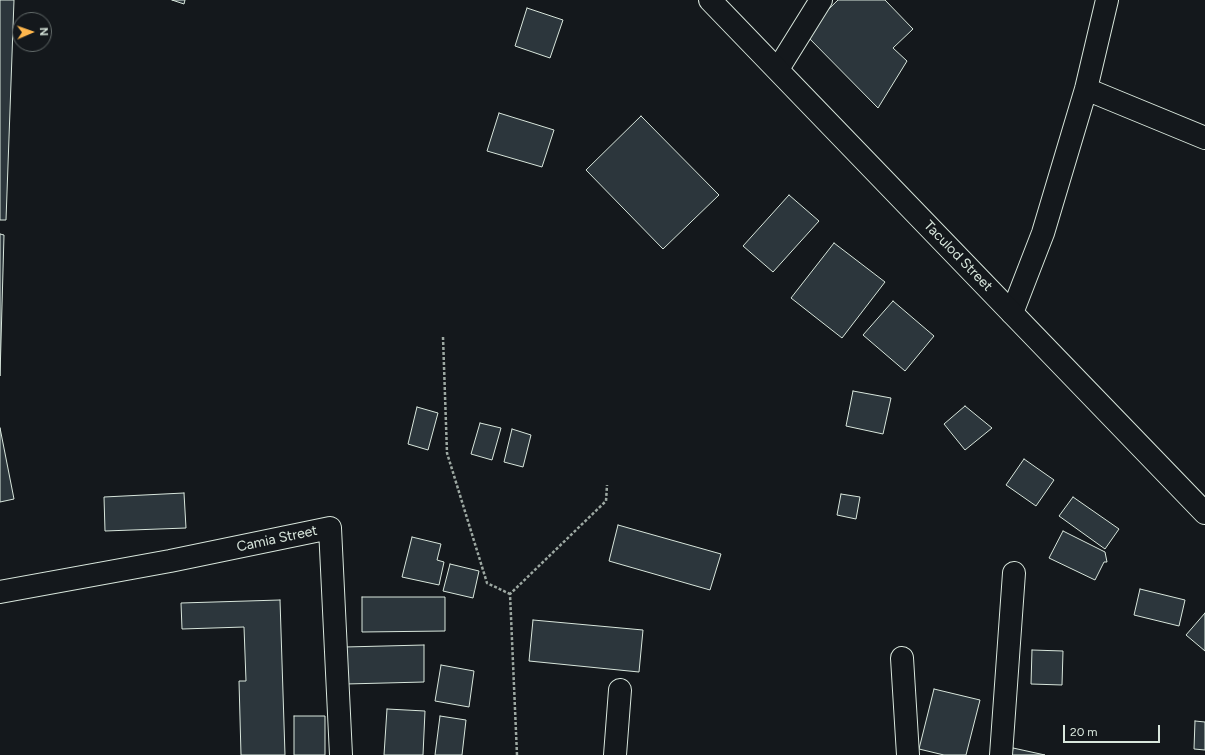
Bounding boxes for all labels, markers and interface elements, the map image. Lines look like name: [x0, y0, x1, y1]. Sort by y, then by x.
north arrow: [12, 12, 52, 52]
text: N: [37, 27, 50, 36]
street label: Taculod Street: [920, 217, 996, 295]
street label: Camia Street: [235, 522, 319, 556]
scale bar: [1065, 717, 1162, 743]
text: 20 m: [1070, 725, 1098, 739]

